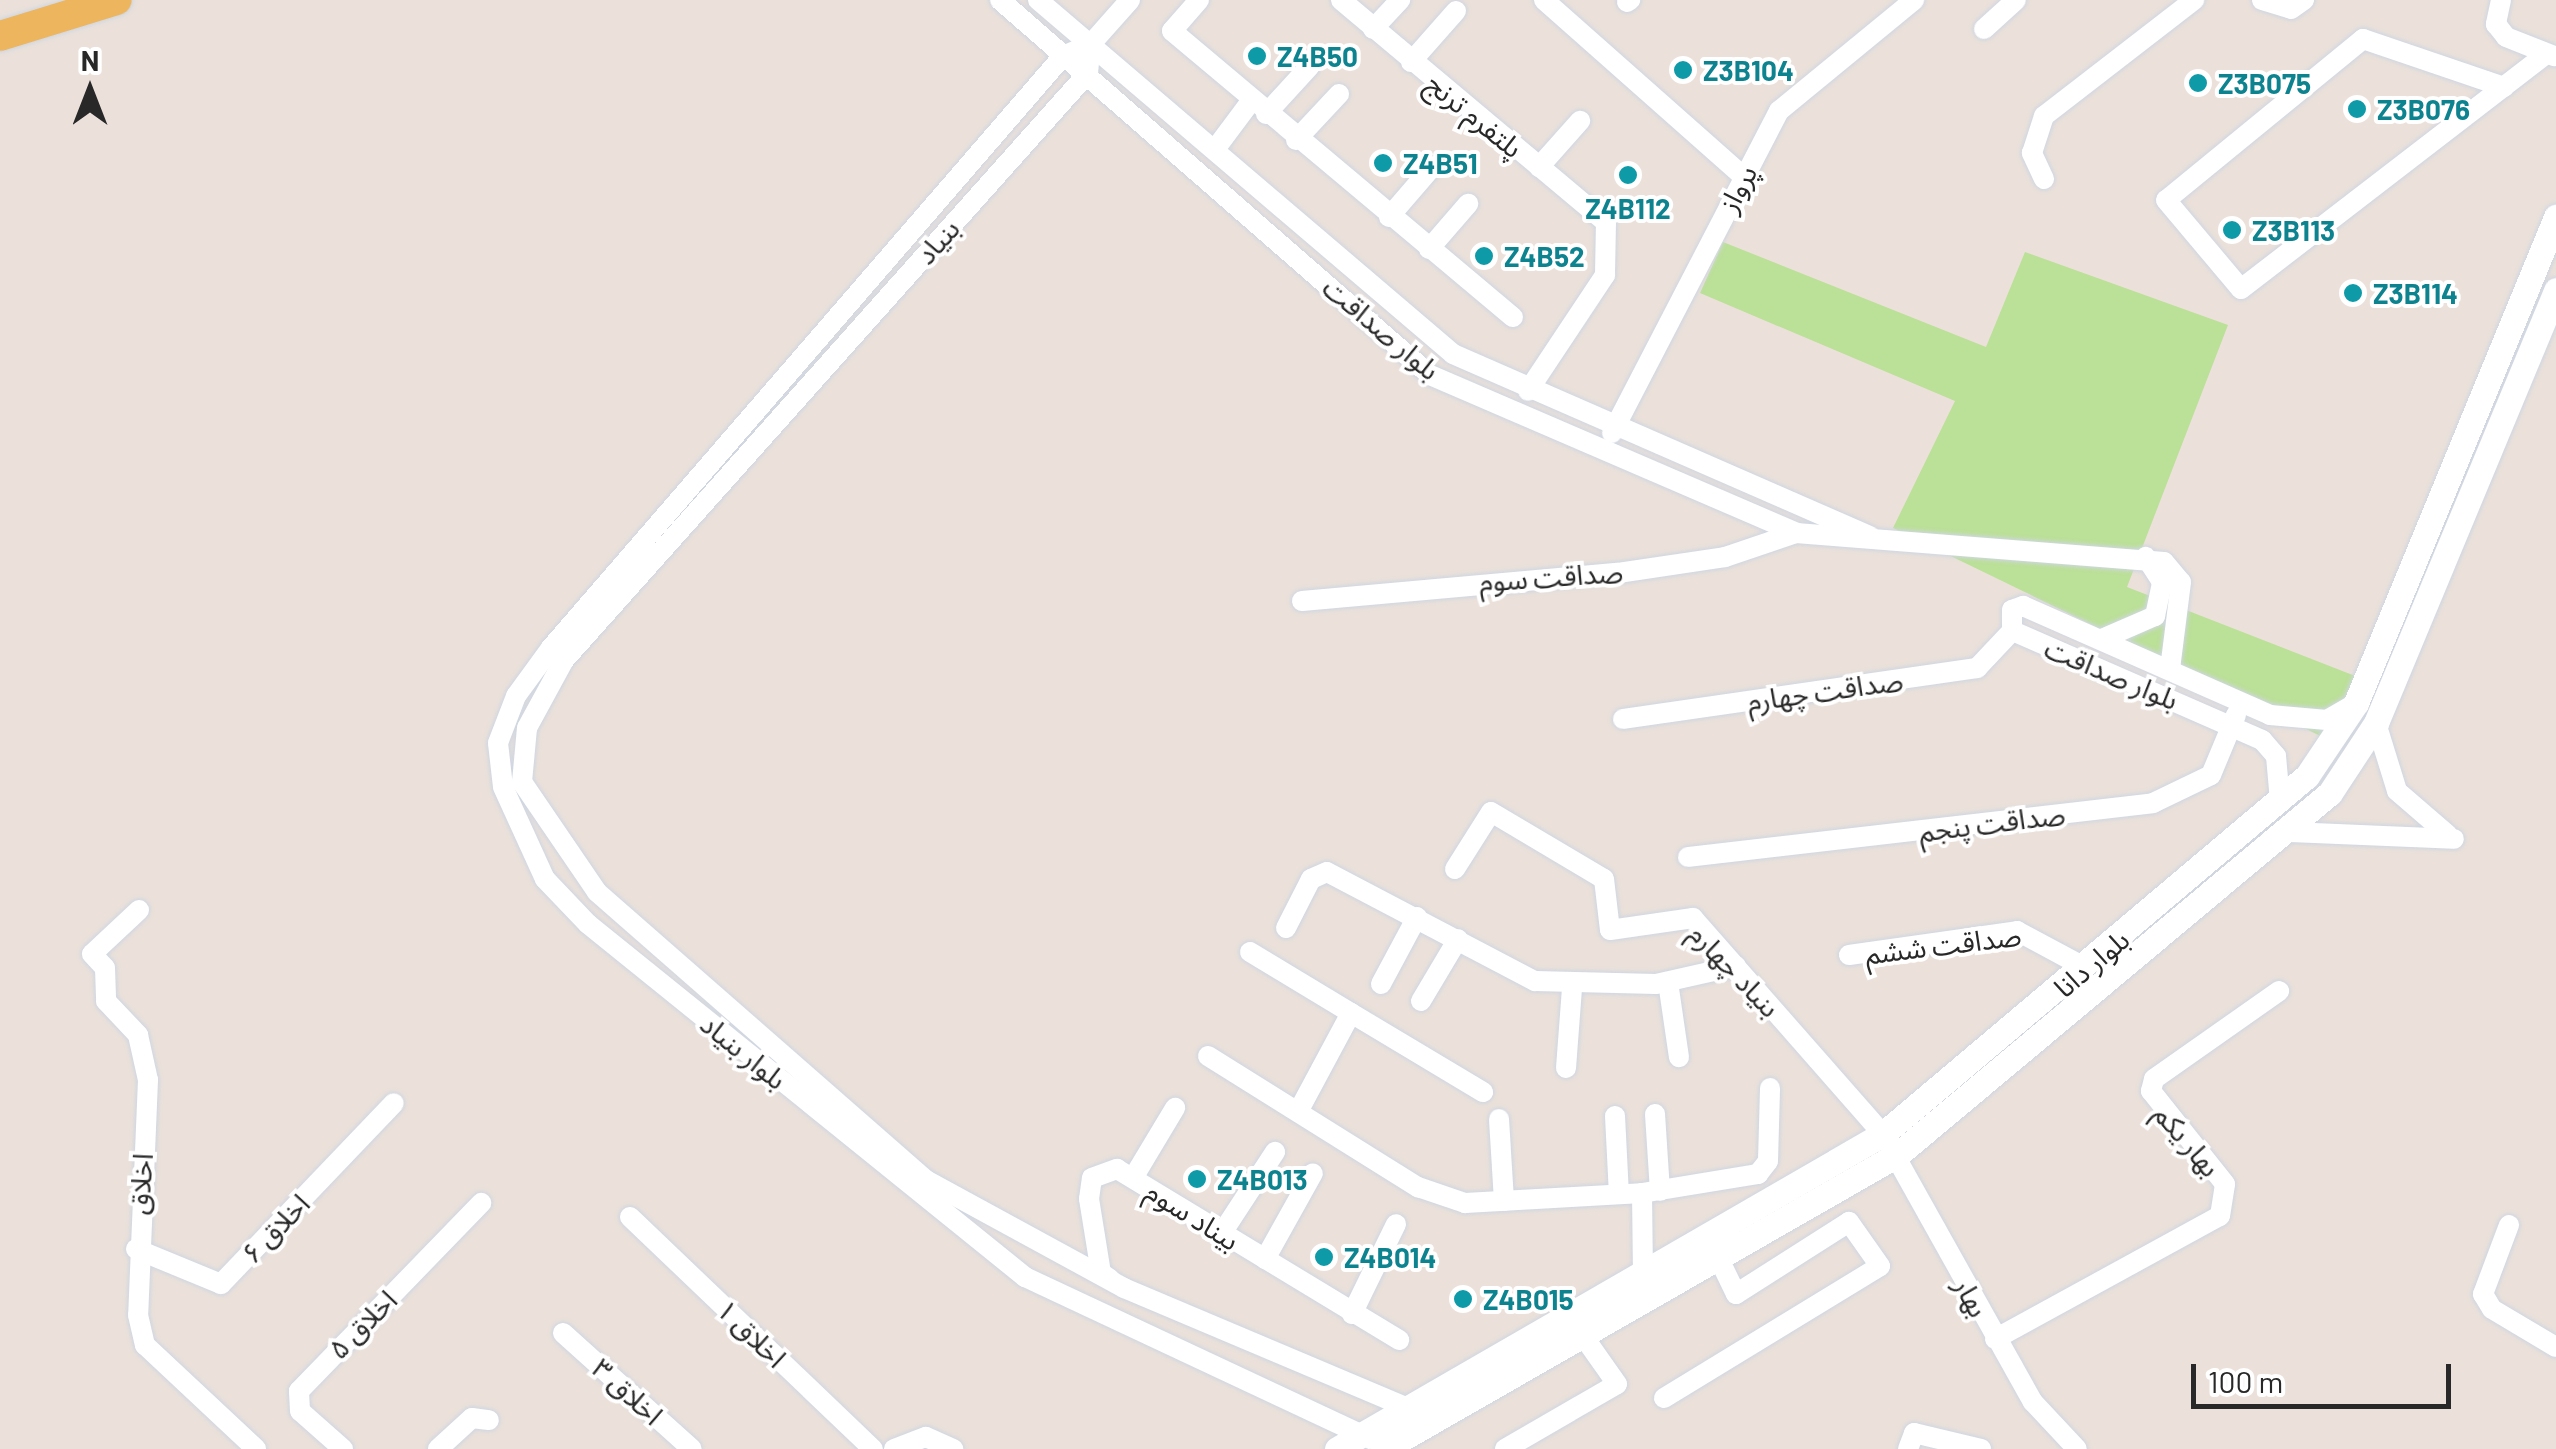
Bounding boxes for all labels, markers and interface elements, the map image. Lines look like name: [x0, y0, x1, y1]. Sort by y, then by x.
place label: Z4B50: [1277, 39, 1358, 73]
north arrow: [40, 40, 140, 140]
text: N: [81, 43, 99, 77]
marker: Z4B50: [1246, 45, 1268, 67]
place label: Z3B104: [1703, 53, 1794, 87]
marker: Z3B104: [1672, 59, 1694, 81]
street label: پلتفرم ترنج: [1420, 66, 1530, 164]
place label: Z3B075: [2218, 66, 2311, 100]
marker: Z3B075: [2187, 72, 2209, 94]
place label: Z3B076: [2377, 92, 2470, 126]
marker: Z3B076: [2346, 98, 2368, 120]
place label: Z4B51: [1403, 146, 1478, 180]
marker: Z4B51: [1372, 152, 1394, 174]
street label: پرواز: [1711, 159, 1763, 217]
marker: Z4B112: [1617, 164, 1639, 186]
place label: Z4B112: [1585, 191, 1671, 225]
street label: بنیاد: [908, 212, 966, 270]
place label: Z3B113: [2252, 213, 2335, 247]
marker: Z3B113: [2221, 219, 2243, 241]
place label: Z4B52: [1504, 239, 1585, 273]
marker: Z4B52: [1473, 245, 1495, 267]
street label: بلوار صداقت: [1317, 270, 1447, 386]
place label: Z3B114: [2373, 276, 2458, 310]
marker: Z3B114: [2342, 282, 2364, 304]
street label: صداقت سوم: [1478, 554, 1624, 598]
street label: بلوار صداقت: [2040, 630, 2184, 716]
street label: صداقت چهارم: [1745, 662, 1905, 718]
street label: صداقت پنجم: [1917, 796, 2067, 848]
street label: بنیاد چهارم: [1683, 917, 1787, 1023]
street label: صداقت ششم: [1863, 918, 2023, 970]
street label: بلوار دانا: [2047, 922, 2135, 1004]
street label: بلوار بنیاد: [694, 1006, 794, 1096]
street label: بهار یکم: [2148, 1097, 2228, 1183]
street label: اخلاق: [121, 1152, 159, 1216]
place label: Z4B013: [1217, 1162, 1308, 1196]
marker: Z4B013: [1186, 1168, 1208, 1190]
street label: بیناد سوم: [1140, 1173, 1246, 1257]
street label: اخلاق ۶: [234, 1186, 316, 1270]
place label: Z4B014: [1344, 1240, 1436, 1274]
marker: Z4B014: [1313, 1246, 1335, 1268]
street label: بهار: [1948, 1271, 1996, 1323]
place label: Z4B015: [1483, 1282, 1574, 1316]
street label: اخلاق ۵: [321, 1283, 403, 1365]
marker: Z4B015: [1452, 1288, 1474, 1310]
street label: اخلاق ۱: [710, 1292, 794, 1374]
scale bar: [2196, 1344, 2456, 1406]
street label: اخلاق ۳: [586, 1351, 670, 1431]
text: 100 m: [2208, 1363, 2283, 1399]

